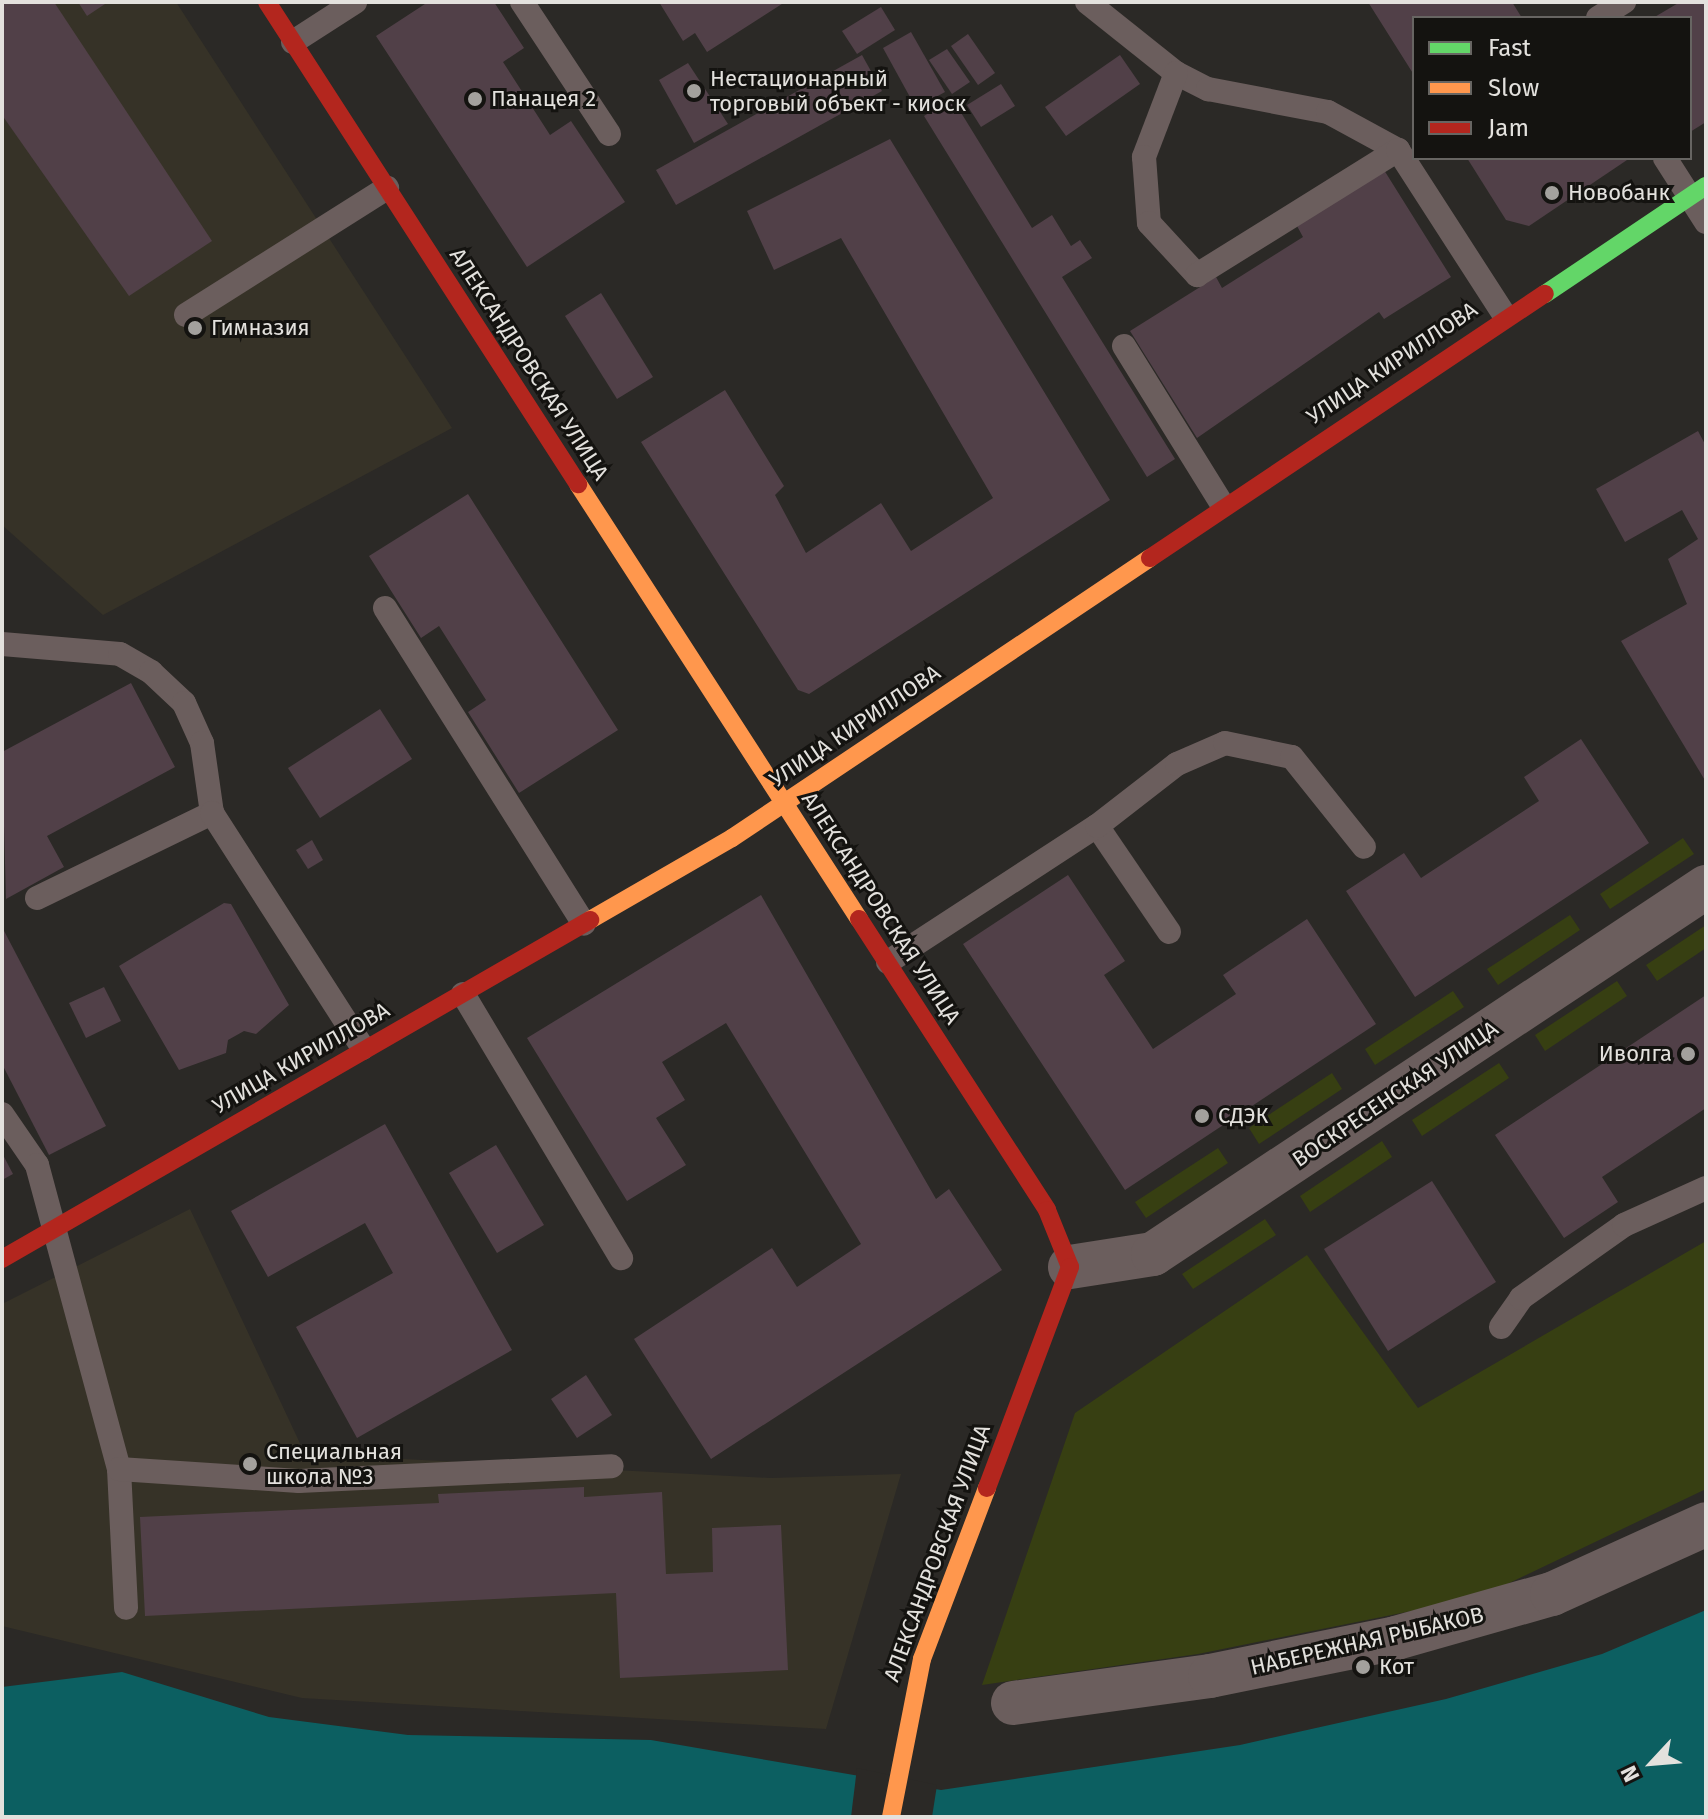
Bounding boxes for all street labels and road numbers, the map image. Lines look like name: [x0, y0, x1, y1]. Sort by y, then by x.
street label: АЛЕКСАНДРОВСКАЯ УЛИЦА: [444, 243, 614, 485]
street label: УЛИЦА КИРИЛЛОВА: [1302, 296, 1482, 430]
street label: УЛИЦА КИРИЛЛОВА: [765, 659, 945, 793]
street label: АЛЕКСАНДРОВСКАЯ УЛИЦА: [796, 787, 966, 1029]
street label: УЛИЦА КИРИЛЛОВА: [208, 997, 394, 1119]
street label: ВОСКРЕСЕНСКАЯ УЛИЦА: [1287, 1015, 1503, 1173]
street label: АЛЕКСАНДРОВСКАЯ УЛИЦА: [878, 1421, 996, 1685]
street label: НАБЕРЕЖНАЯ РЫБАКОВ: [1248, 1601, 1486, 1681]

